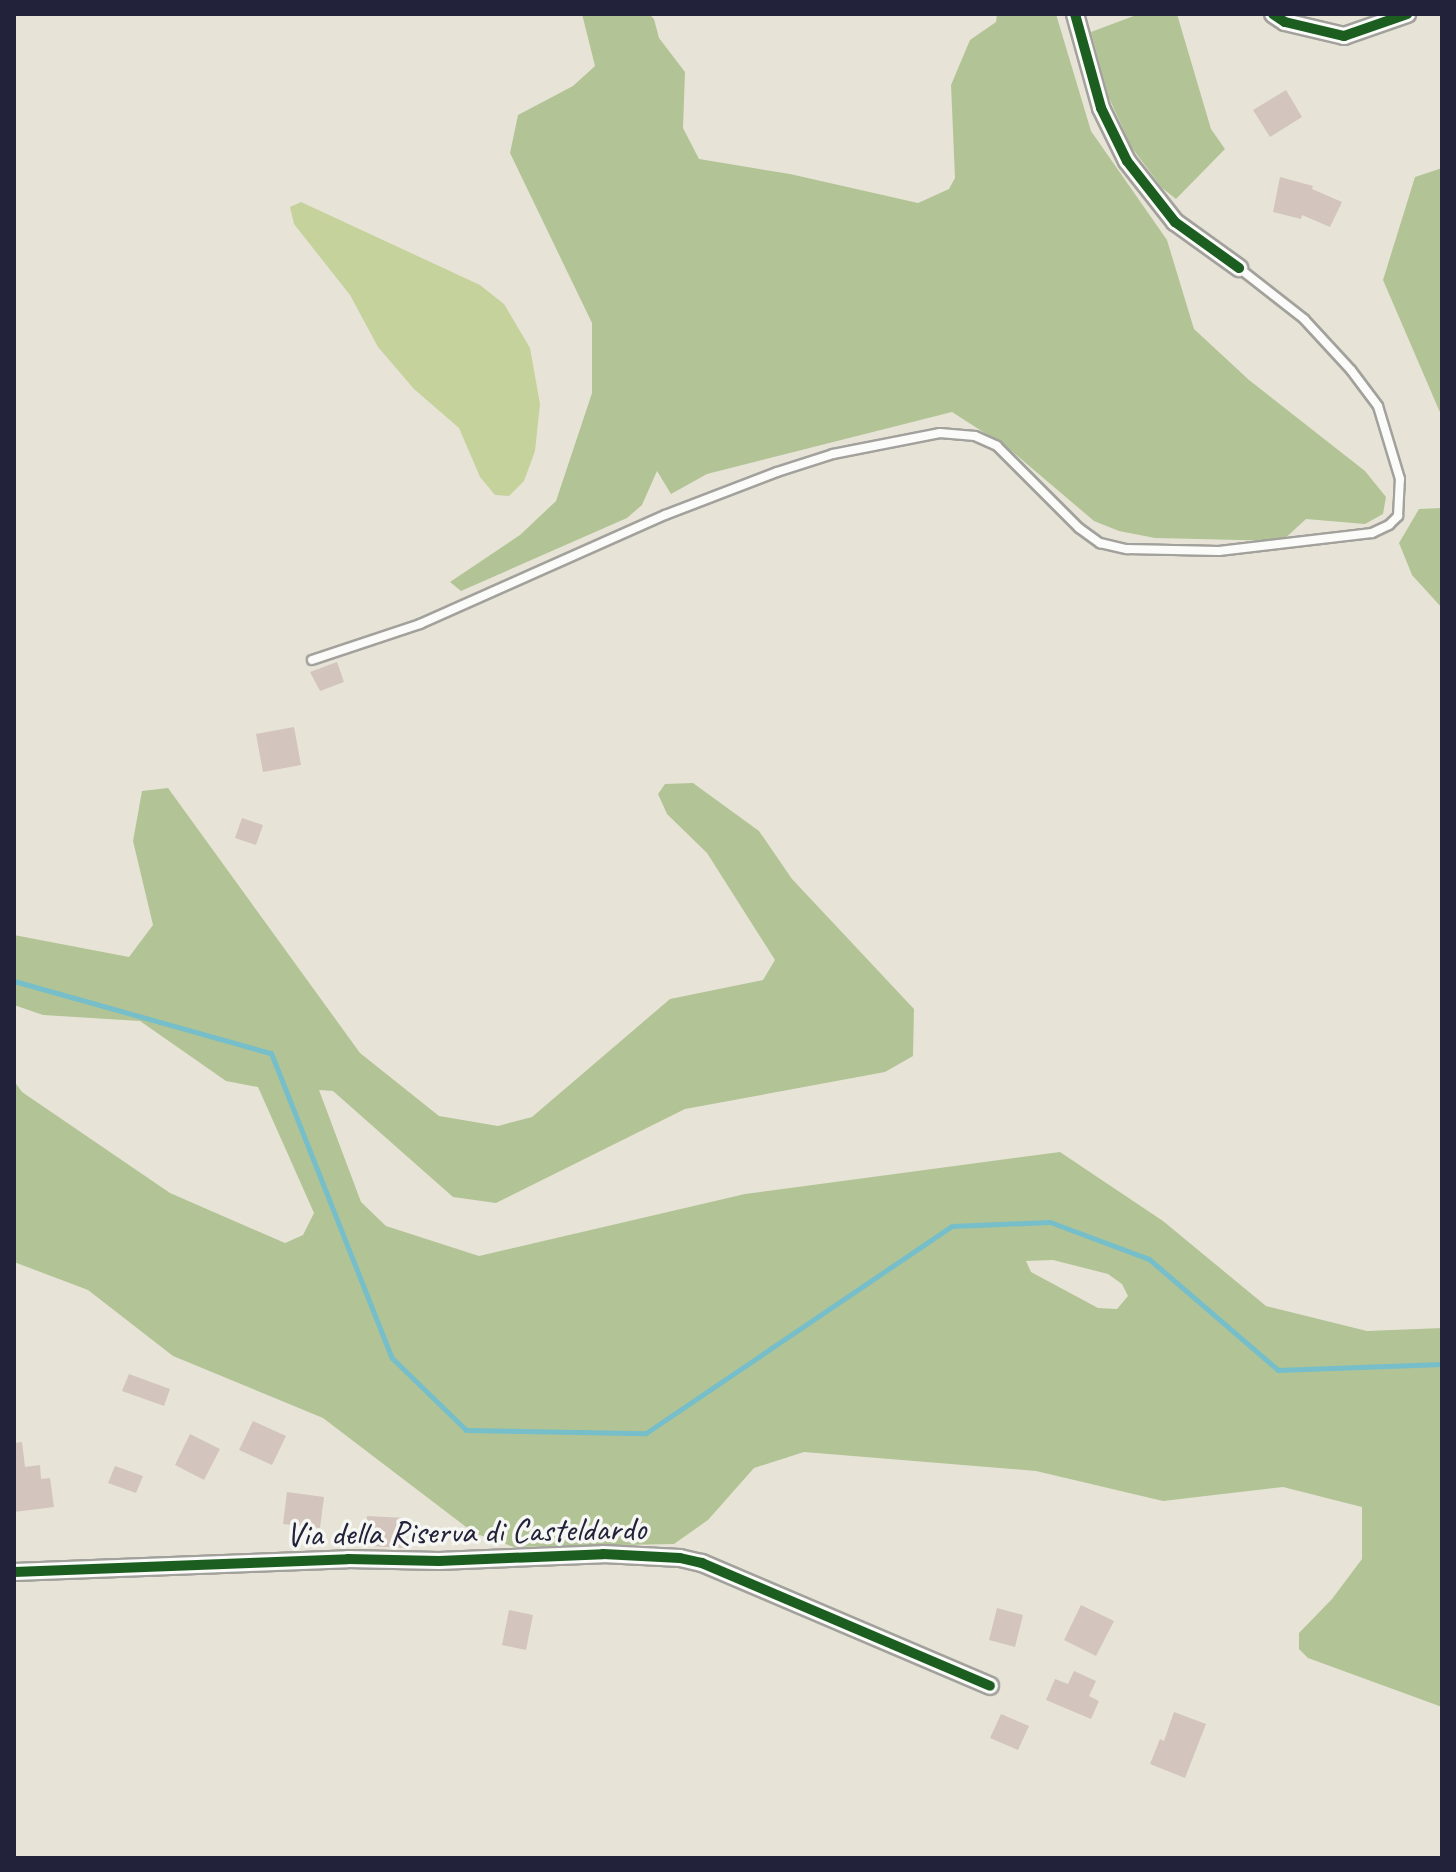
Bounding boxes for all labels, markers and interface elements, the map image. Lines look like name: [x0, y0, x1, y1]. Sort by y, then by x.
street label: Via della Riserva di Casteldardo: [286, 1507, 646, 1555]

